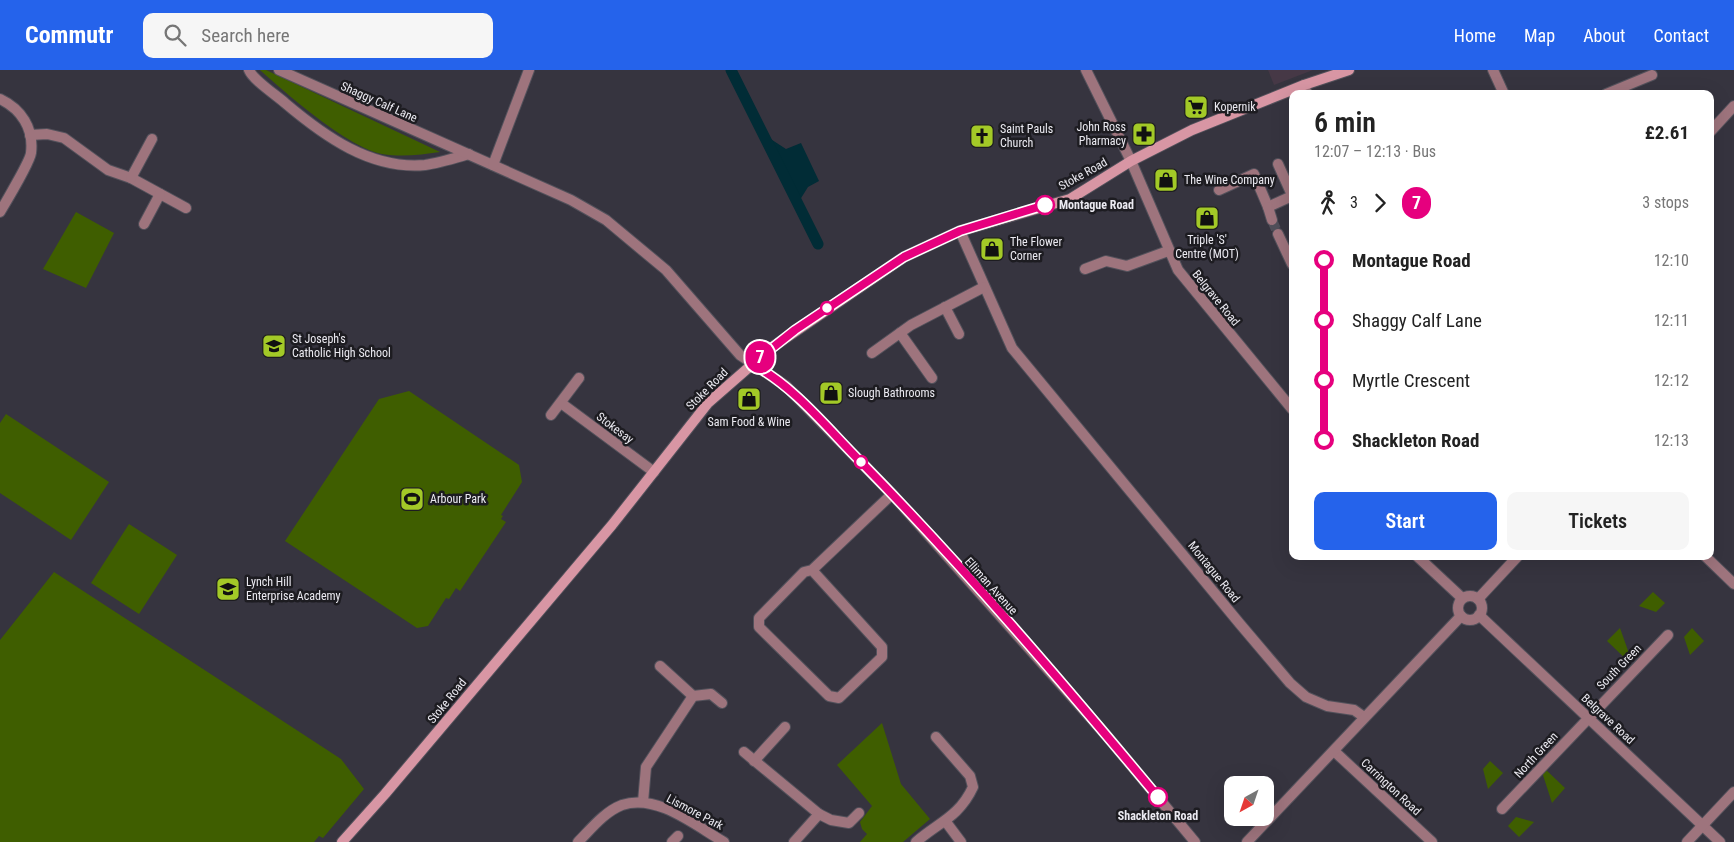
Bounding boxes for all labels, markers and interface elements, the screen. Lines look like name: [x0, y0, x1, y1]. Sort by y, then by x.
search box: [143, 13, 493, 58]
text: Commutr: [25, 21, 113, 49]
icon: search: [161, 21, 189, 49]
text: Search here: [201, 24, 290, 47]
text: Home: [1454, 25, 1496, 46]
text: Map: [1524, 25, 1555, 46]
text: About: [1583, 25, 1625, 46]
text: Contact: [1653, 25, 1709, 46]
street label: Shaggy Calf Lane: [339, 79, 420, 125]
supermarket icon: Kopernik: [1183, 94, 1209, 120]
place label: Kopernik: [1214, 100, 1256, 114]
text: 6 min: [1314, 106, 1376, 139]
place label: John Ross Pharmacy: [1076, 120, 1126, 148]
pharmacy icon: John Ross Pharmacy: [1131, 121, 1157, 147]
text: £2.61: [1645, 121, 1689, 144]
place label: Saint Pauls Church: [1000, 122, 1053, 150]
church icon: Saint Pauls Church: [969, 123, 995, 149]
text: 12:07 – 12:13 · Bus: [1314, 142, 1436, 161]
street label: Stoke Road: [1056, 155, 1110, 193]
shop icon: The Wine Company: [1153, 167, 1179, 193]
place label: The Wine Company: [1184, 173, 1275, 187]
icon: walk: [1314, 189, 1342, 217]
icon: forward: [1366, 189, 1394, 217]
text: 7: [1412, 192, 1421, 213]
text: 3: [1350, 193, 1358, 212]
text: 3 stops: [1642, 193, 1689, 212]
marker: Montague Road: [1035, 195, 1055, 215]
place label: Montague Road: [1059, 198, 1134, 212]
shop icon: Triple 'S' Centre (MOT): [1194, 205, 1220, 231]
place label: Triple 'S' Centre (MOT): [1175, 233, 1239, 261]
place label: The Flower Corner: [1010, 235, 1062, 263]
shop icon: The Flower Corner: [979, 236, 1005, 262]
text: Montague Road: [1352, 249, 1471, 272]
text: 12:10: [1654, 251, 1689, 270]
street label: Belgrave Road: [1189, 267, 1243, 329]
unlabelled marker: [820, 301, 834, 315]
text: Shaggy Calf Lane: [1352, 309, 1482, 332]
text: 12:11: [1654, 311, 1689, 330]
place label: St Joseph's Catholic High School: [292, 332, 391, 360]
school or university icon: St Joseph's Catholic High School: [261, 333, 287, 359]
line badge: 7: [744, 341, 776, 373]
text: 7: [755, 346, 765, 367]
street label: Stoke Road: [683, 365, 731, 413]
text: Myrtle Crescent: [1352, 369, 1470, 392]
text: 12:12: [1654, 371, 1689, 390]
shop icon: Slough Bathrooms: [818, 380, 844, 406]
shop icon: Sam Food & Wine: [736, 386, 762, 412]
place label: Slough Bathrooms: [848, 386, 935, 400]
street label: Stokesay: [594, 410, 636, 446]
place label: Sam Food & Wine: [708, 415, 791, 429]
text: Shackleton Road: [1352, 429, 1479, 452]
text: 12:13: [1654, 431, 1689, 450]
unlabelled marker: [854, 455, 868, 469]
sports icon: Arbour Park: [399, 486, 425, 512]
place label: Arbour Park: [430, 492, 487, 506]
button: Start: [1314, 492, 1497, 550]
button: Tickets: [1507, 492, 1689, 550]
street label: Montague Road: [1185, 539, 1243, 605]
street label: Elliman Avenue: [962, 555, 1021, 618]
place label: Lynch Hill Enterprise Academy: [246, 575, 341, 603]
school or university icon: Lynch Hill Enterprise Academy: [215, 576, 241, 602]
street label: South Green: [1594, 641, 1644, 693]
street label: Stoke Road: [425, 676, 469, 726]
street label: Belgrave Road: [1579, 691, 1637, 747]
street label: North Green: [1511, 729, 1561, 781]
street label: Carrington Road: [1358, 756, 1424, 818]
north arrow: [1224, 776, 1274, 826]
map controls: [1224, 776, 1274, 826]
marker: Shackleton Road: [1148, 787, 1168, 807]
street label: Lismore Park: [664, 791, 726, 833]
place label: Shackleton Road: [1118, 809, 1198, 823]

